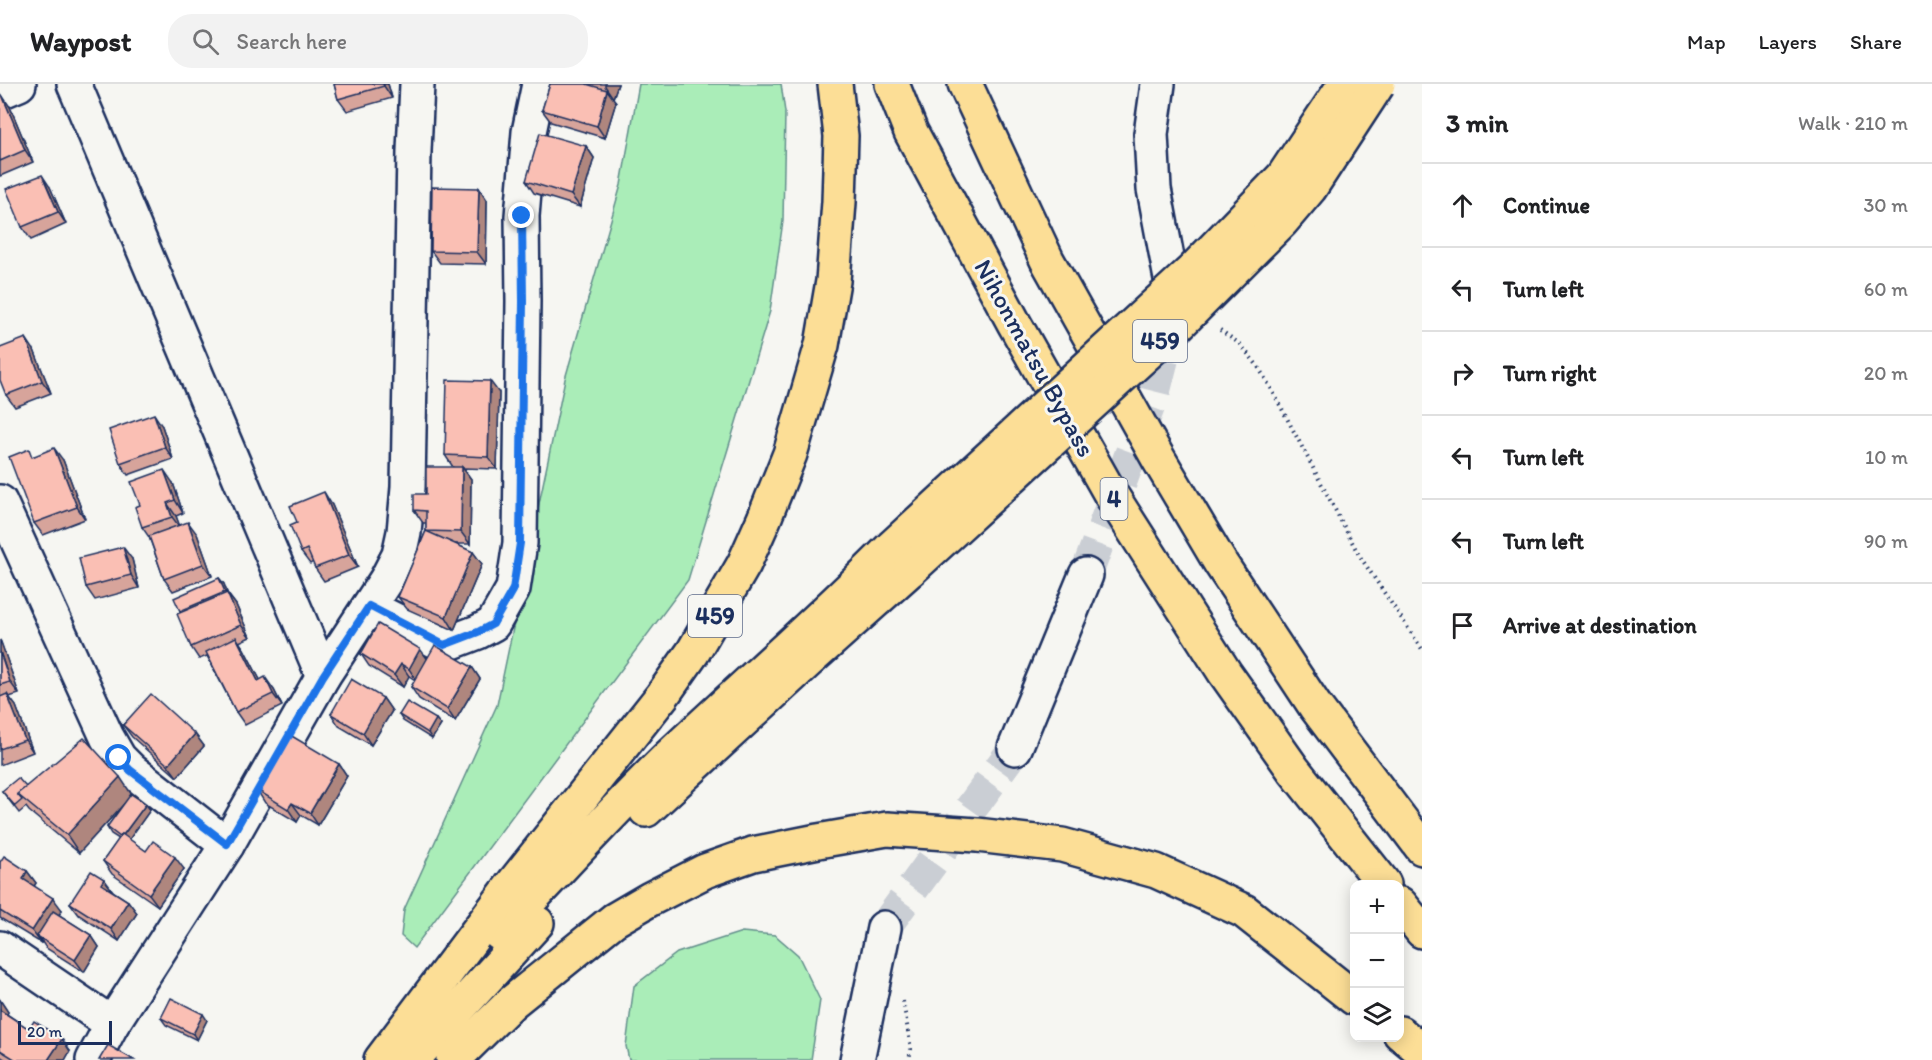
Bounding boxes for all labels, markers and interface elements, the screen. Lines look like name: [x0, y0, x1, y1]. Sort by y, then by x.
search box: [168, 14, 588, 68]
text: Waypost: [30, 24, 132, 58]
icon: search: [189, 25, 222, 58]
text: Search here: [237, 28, 347, 55]
text: Map: [1687, 29, 1726, 54]
text: Layers: [1759, 29, 1817, 54]
text: Share: [1850, 29, 1902, 54]
text: 3 min: [1446, 107, 1508, 139]
text: Walk · 210 m: [1798, 111, 1908, 135]
icon: ahead: [1446, 189, 1479, 222]
text: Continue: [1503, 192, 1590, 219]
text: 30 m: [1863, 193, 1908, 217]
route end: [508, 202, 534, 228]
street label: Nihonmatsu Bypass: [967, 254, 1103, 462]
icon: left: [1446, 273, 1479, 306]
text: Turn left: [1503, 276, 1584, 303]
text: 60 m: [1864, 277, 1908, 301]
road number: 459: [1133, 320, 1187, 362]
icon: right: [1446, 357, 1479, 390]
text: Turn right: [1503, 360, 1597, 387]
text: 20 m: [1864, 361, 1908, 385]
icon: left: [1446, 441, 1479, 474]
text: Turn left: [1503, 444, 1584, 471]
text: 10 m: [1865, 445, 1908, 469]
road number: 4: [1100, 478, 1128, 520]
icon: left: [1446, 525, 1479, 558]
text: Turn left: [1503, 528, 1584, 555]
text: 90 m: [1864, 529, 1908, 553]
road number: 459: [688, 595, 742, 637]
icon: arrive: [1446, 609, 1479, 642]
text: Arrive at destination: [1503, 612, 1697, 639]
route start: [105, 744, 131, 770]
map controls: [1350, 880, 1404, 1042]
button: +: [1350, 880, 1404, 934]
button: −: [1350, 934, 1404, 988]
button: layers: [1350, 988, 1404, 1042]
scale bar: [18, 1018, 112, 1046]
text: 20 m: [27, 1022, 62, 1041]

